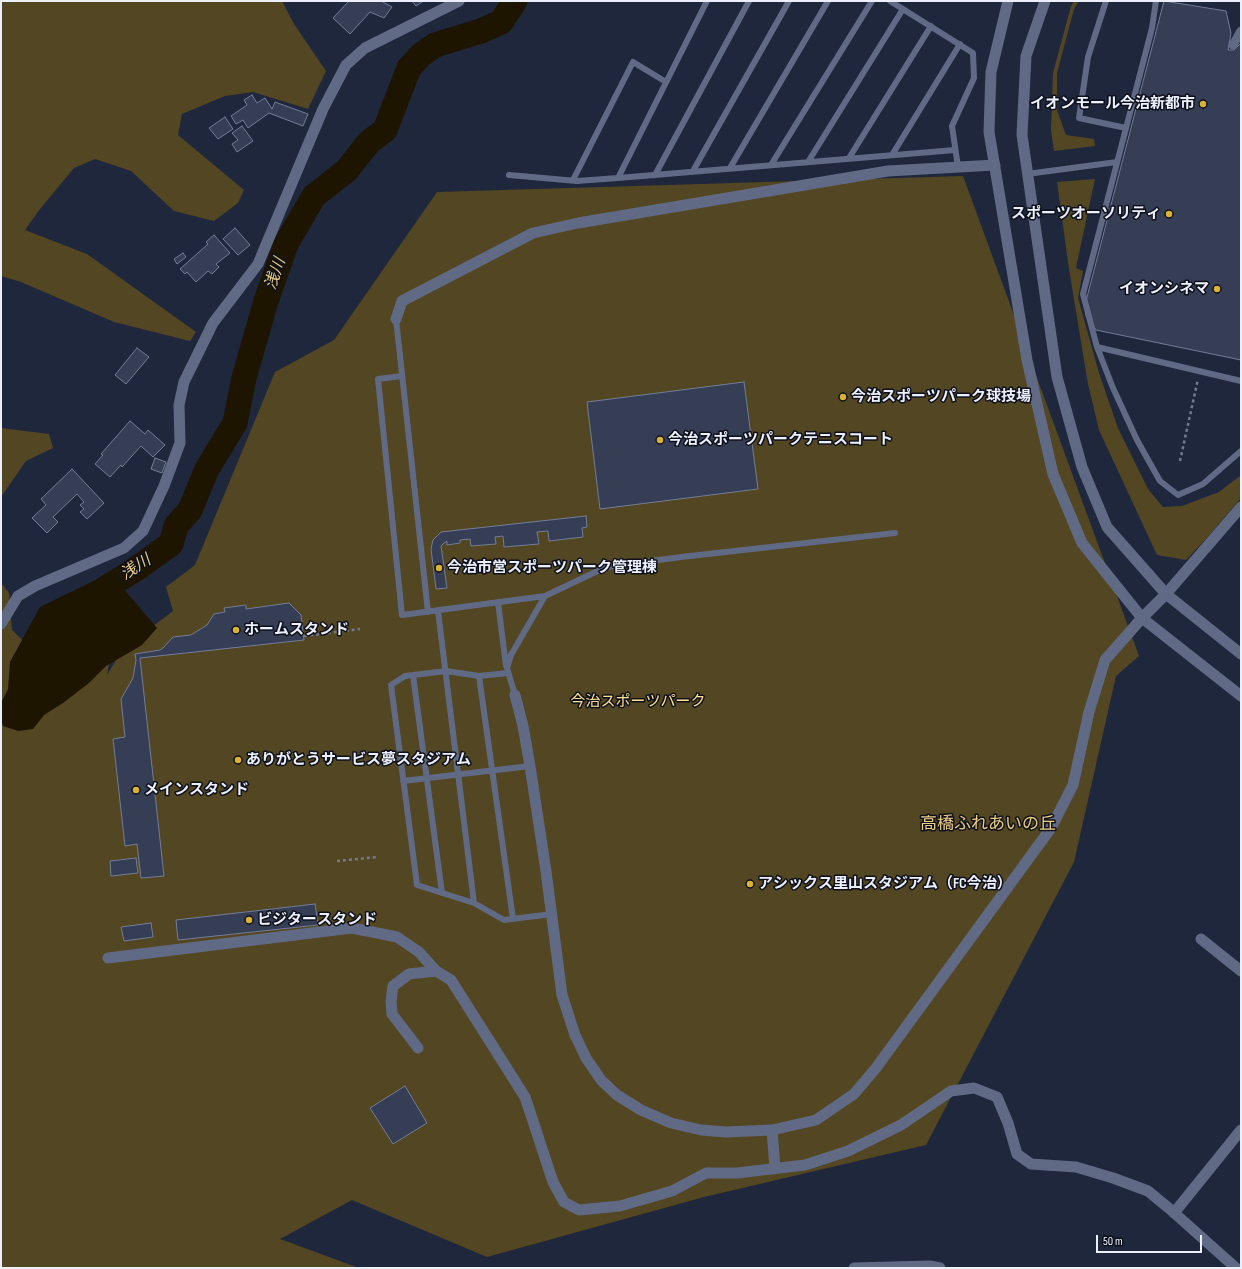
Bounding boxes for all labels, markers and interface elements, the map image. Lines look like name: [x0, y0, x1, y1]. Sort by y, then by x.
place label: イオンモール今治新都市: [1030, 95, 1195, 113]
marker: イオンモール今治新都市: [1198, 99, 1208, 109]
place label: スポーツオーソリティ: [1011, 205, 1161, 223]
marker: スポーツオーソリティ: [1164, 209, 1174, 219]
water label: 浅川: [262, 256, 290, 292]
place label: イオンシネマ: [1119, 280, 1209, 298]
marker: イオンシネマ: [1212, 284, 1222, 294]
place label: 今治スポーツパーク球技場: [851, 388, 1031, 406]
marker: 今治スポーツパーク球技場: [838, 392, 848, 402]
place label: 今治スポーツパークテニスコート: [668, 431, 893, 449]
marker: 今治スポーツパークテニスコート: [655, 435, 665, 445]
water label: 浅川: [117, 551, 155, 585]
place label: 今治市営スポーツパーク管理棟: [447, 559, 657, 577]
marker: 今治市営スポーツパーク管理棟: [434, 563, 444, 573]
place label: ホームスタンド: [244, 621, 349, 639]
marker: ホームスタンド: [231, 625, 241, 635]
park label: 今治スポーツパーク: [571, 693, 705, 711]
place label: ありがとうサービス夢スタジアム: [246, 751, 471, 769]
marker: ありがとうサービス夢スタジアム: [233, 755, 243, 765]
place label: メインスタンド: [144, 781, 249, 799]
marker: メインスタンド: [131, 785, 141, 795]
district label: 高橋ふれあいの丘: [920, 815, 1056, 835]
place label: アシックス里山スタジアム（FC今治）: [758, 875, 1012, 893]
marker: アシックス里山スタジアム（FC今治）: [745, 879, 755, 889]
place label: ビジタースタンド: [257, 911, 377, 929]
marker: ビジタースタンド: [244, 915, 254, 925]
scale bar: [1098, 1227, 1204, 1253]
text: 50 m: [1103, 1234, 1123, 1249]

